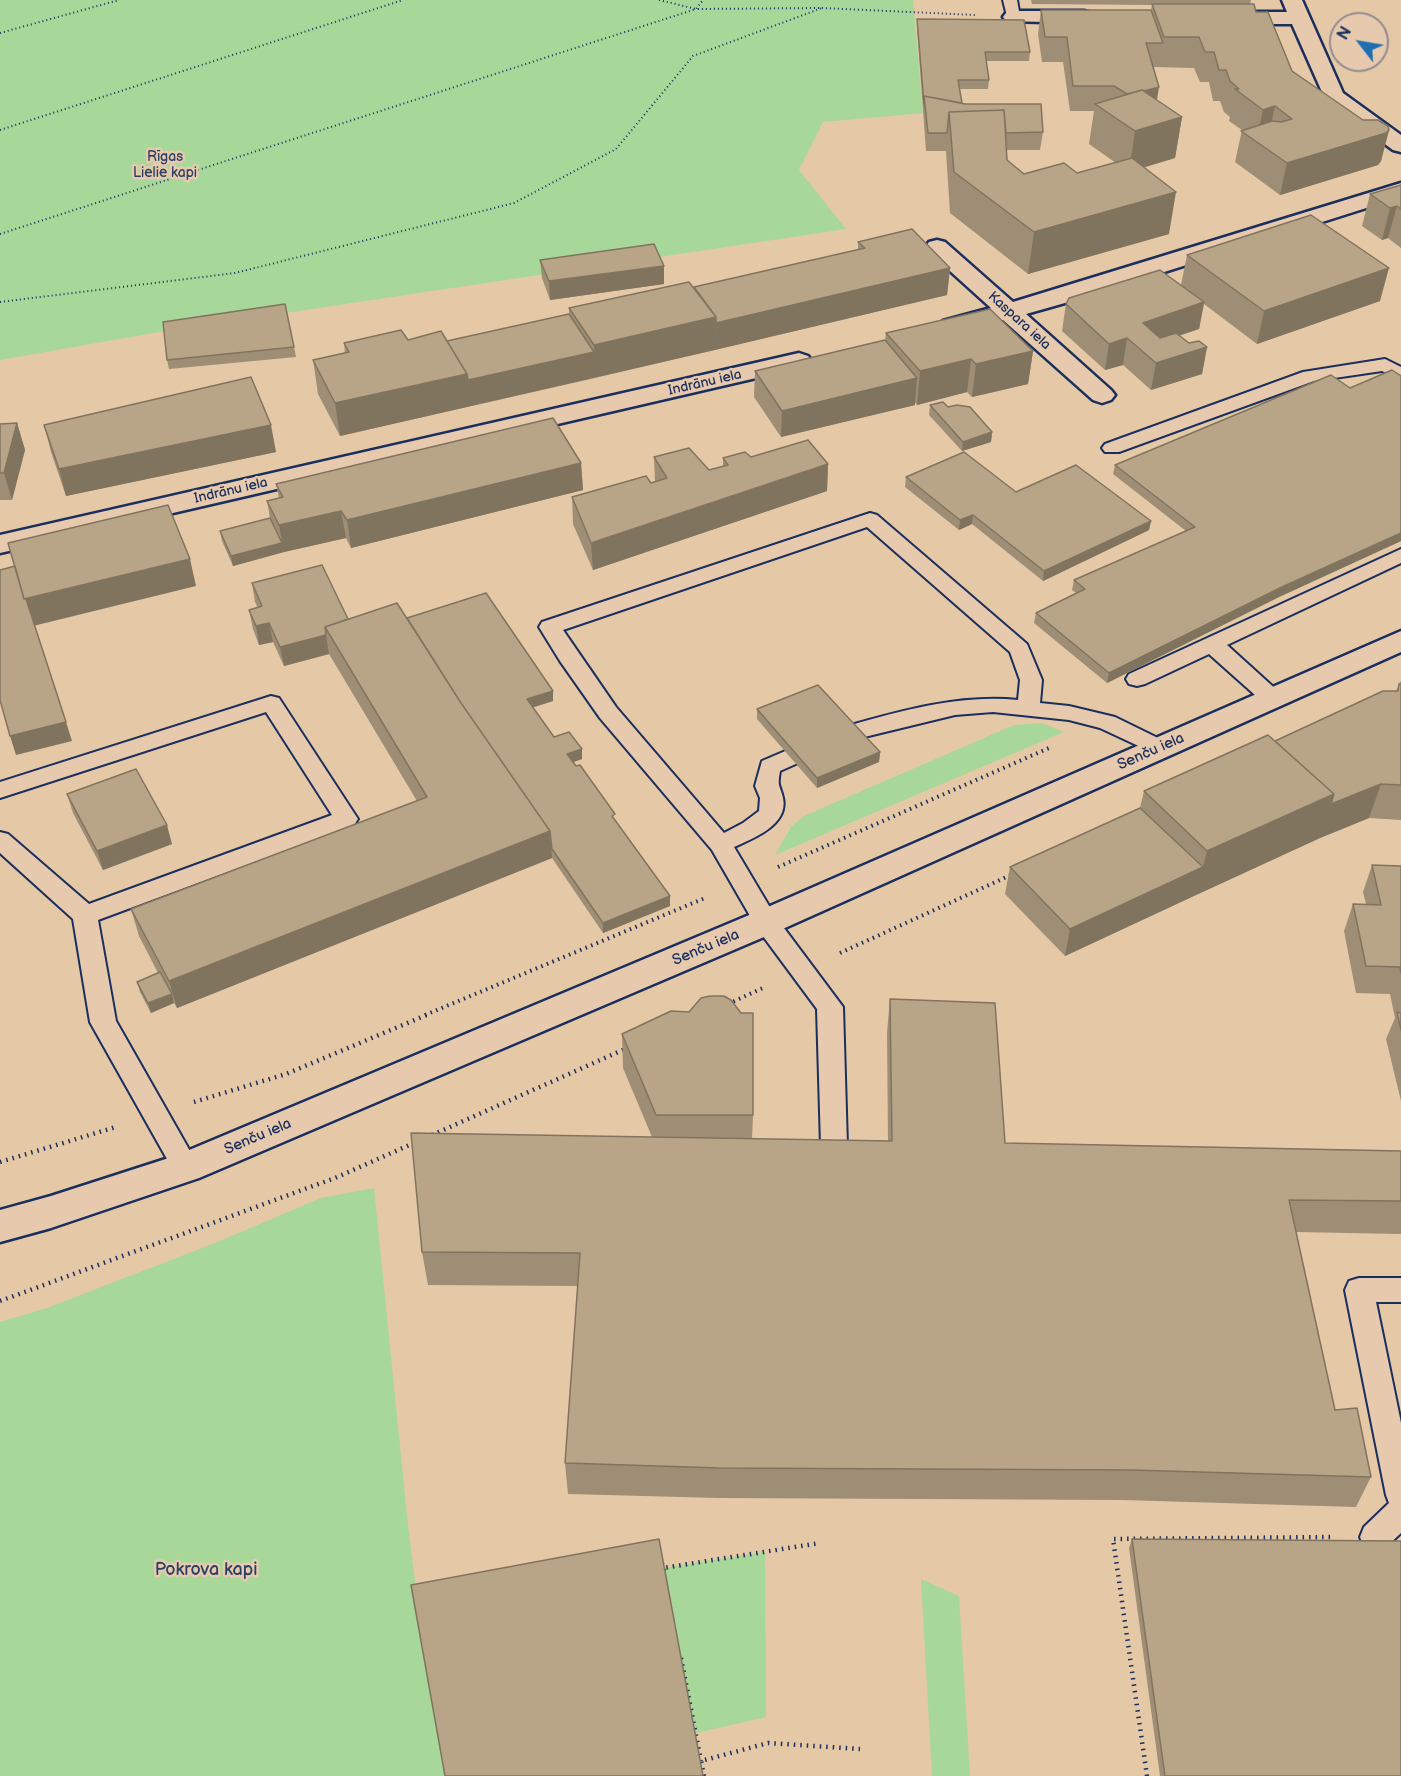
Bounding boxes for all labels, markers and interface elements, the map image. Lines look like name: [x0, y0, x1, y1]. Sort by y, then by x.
north arrow: [1329, 12, 1389, 72]
text: N: [1334, 23, 1356, 44]
park label: Rīgas Lielie kapi: [133, 149, 197, 182]
street label: Kaspara iela: [984, 288, 1054, 354]
street label: Indrānu iela: [667, 366, 743, 400]
street label: Indrānu iela: [193, 474, 269, 508]
street label: Senču iela: [1115, 729, 1187, 775]
street label: Senču iela: [670, 926, 742, 970]
street label: Senču iela: [222, 1115, 294, 1159]
park label: Pokrova kapi: [155, 1559, 257, 1581]

